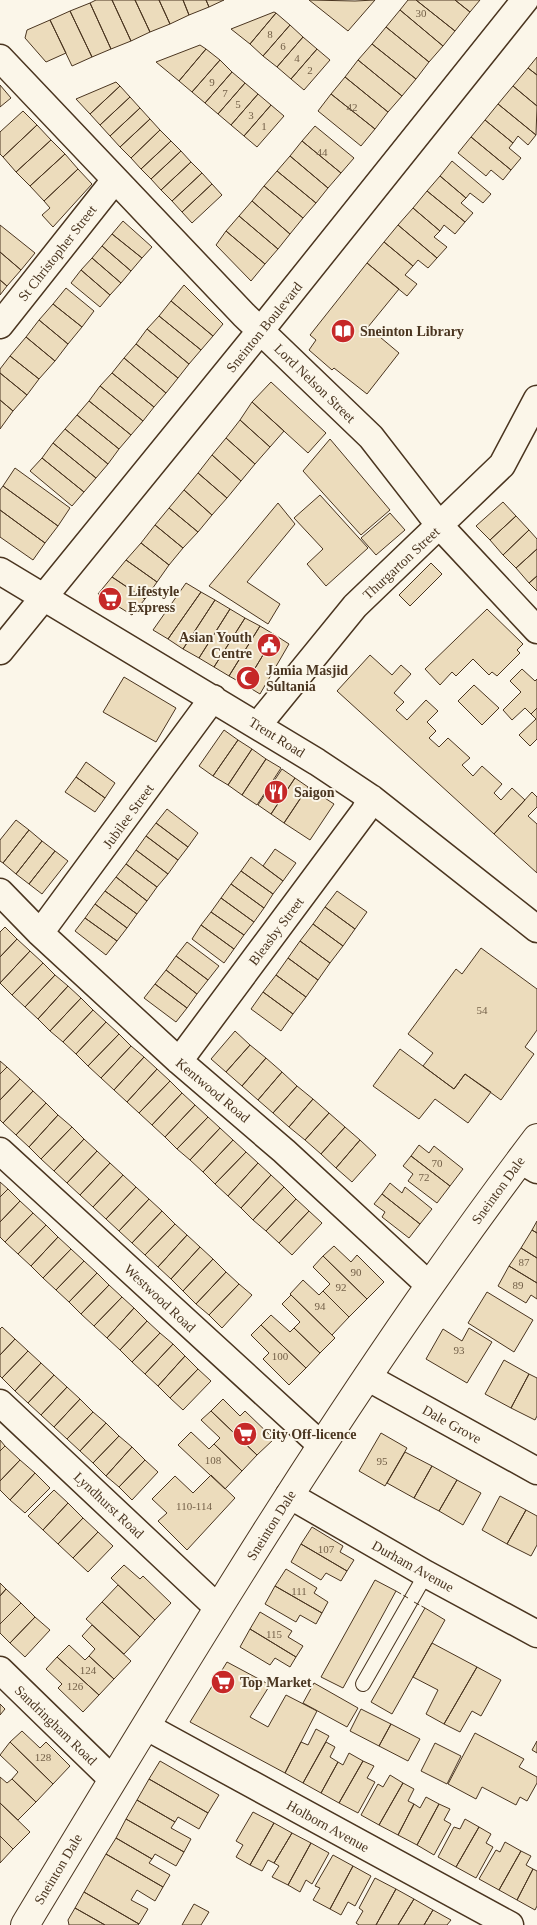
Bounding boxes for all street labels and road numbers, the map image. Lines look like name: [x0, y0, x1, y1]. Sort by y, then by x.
street label: St Christopher Street: [15, 202, 100, 304]
street label: Sneinton Boulevard: [223, 279, 305, 375]
street label: Lord Nelson Street: [271, 341, 358, 426]
street label: Thurgarton Street: [360, 524, 443, 603]
street label: Trent Road: [246, 714, 307, 760]
street label: Jubilee Street: [100, 781, 157, 851]
street label: Bleasby Street: [246, 894, 307, 968]
street label: Kentwood Road: [173, 1055, 253, 1126]
street label: Sneinton Dale: [469, 1154, 528, 1227]
street label: Westwood Road: [121, 1262, 198, 1335]
street label: Dale Grove: [420, 1402, 484, 1447]
street label: Lyndhurst Road: [71, 1469, 147, 1541]
street label: Sneinton Dale: [244, 1487, 299, 1563]
street label: Durham Avenue: [369, 1538, 456, 1595]
street label: Sandringham Road: [12, 1683, 100, 1768]
street label: Holborn Avenue: [284, 1798, 372, 1855]
street label: Sneinton Dale: [31, 1831, 85, 1907]

